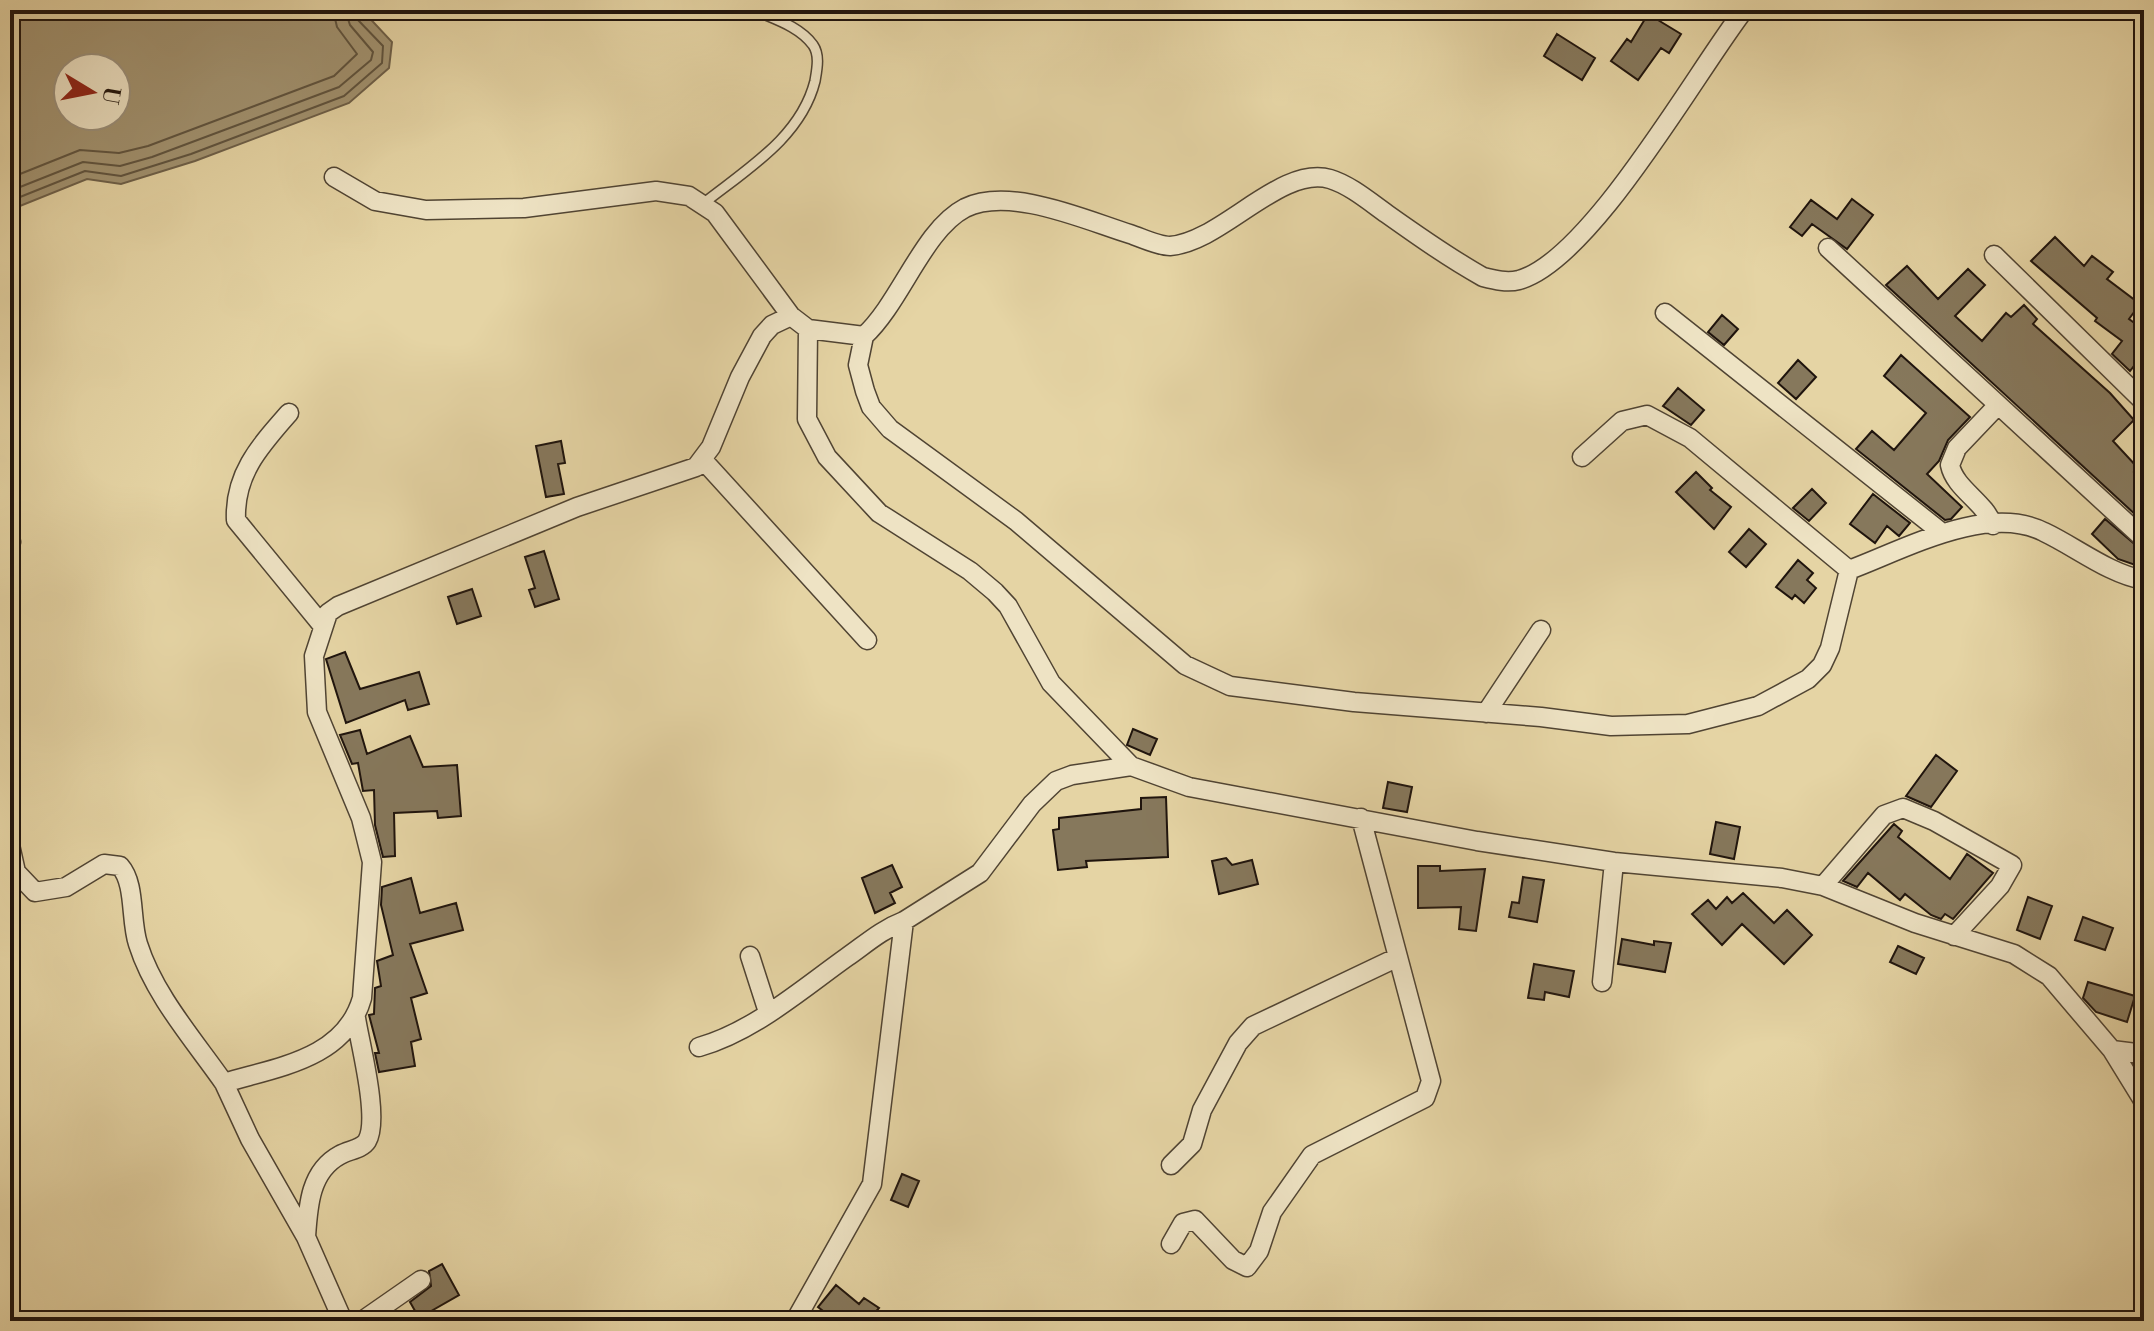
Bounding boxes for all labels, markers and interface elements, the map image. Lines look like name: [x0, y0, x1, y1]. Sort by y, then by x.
north arrow: [52, 52, 132, 132]
text: U: [95, 84, 125, 106]

